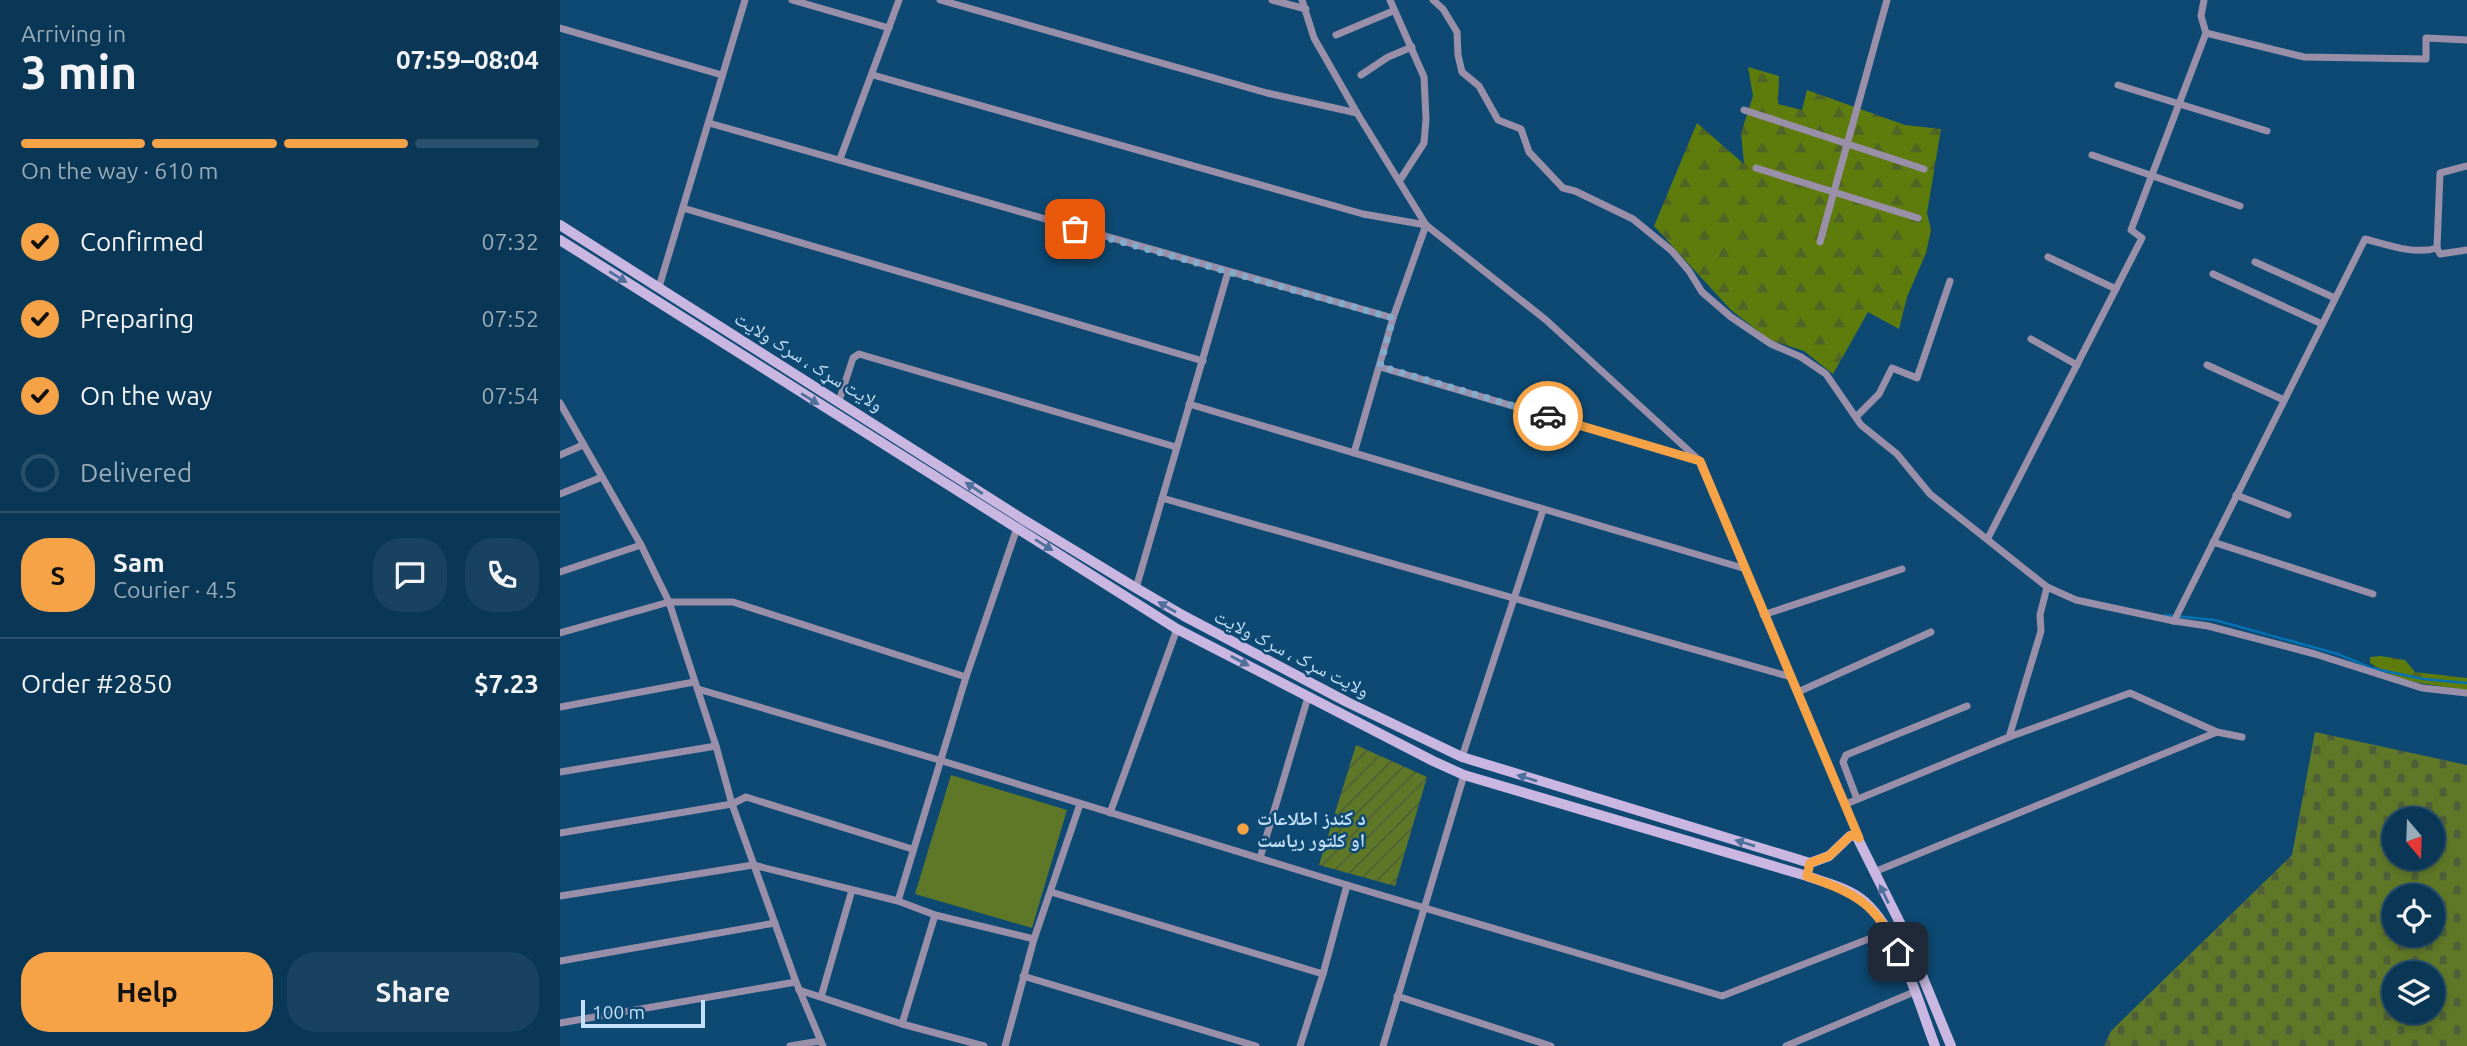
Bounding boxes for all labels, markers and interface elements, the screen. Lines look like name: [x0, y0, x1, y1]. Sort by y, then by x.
text: Arriving in: [21, 21, 126, 46]
text: 07:59–08:04: [396, 45, 539, 74]
text: 3 min: [21, 46, 137, 98]
text: On the way · 610 m: [21, 158, 218, 183]
pin: [1045, 199, 1105, 259]
icon: bag: [1056, 210, 1094, 248]
icon: check: [21, 223, 59, 261]
text: Confirmed: [80, 227, 204, 256]
text: 07:32: [481, 229, 539, 254]
one-way arrow: [608, 270, 627, 283]
icon: check: [21, 300, 59, 338]
text: Preparing: [80, 304, 194, 333]
text: 07:52: [481, 306, 539, 331]
street label: ولایت سړک ، سرک ولایت: [730, 306, 887, 417]
icon: check: [21, 377, 59, 415]
text: On the way: [80, 381, 212, 410]
courier: [1513, 381, 1583, 451]
text: 07:54: [481, 383, 539, 408]
one-way arrow: [800, 392, 819, 405]
icon: car: [1529, 397, 1567, 435]
text: Delivered: [80, 458, 192, 487]
one-way arrow: [964, 481, 984, 494]
button: chat: [373, 538, 447, 612]
button: phone: [465, 538, 539, 612]
one-way arrow: [1035, 539, 1054, 552]
text: Sam: [113, 548, 165, 577]
text: S: [51, 561, 65, 590]
text: Courier · 4.5: [113, 577, 237, 602]
one-way arrow: [1158, 601, 1177, 613]
street label: ولایت سړک ، سرک ولایت: [1210, 604, 1373, 703]
one-way arrow: [1230, 655, 1250, 667]
text: Order #2850: [21, 669, 172, 698]
text: $7.23: [474, 669, 539, 698]
one-way arrow: [1516, 773, 1537, 783]
place label: د کندز اطلاعات او کلتور ریاست: [1257, 807, 1366, 852]
north arrow: [2382, 807, 2445, 870]
map controls: [2382, 807, 2445, 1024]
marker: د کندز اطلاعات او کلتور ریاست: [1235, 821, 1251, 837]
one-way arrow: [1734, 838, 1755, 848]
one-way arrow: [1879, 884, 1890, 904]
button: locate: [2382, 884, 2445, 947]
pin: [1868, 922, 1928, 982]
icon: home: [1879, 933, 1917, 971]
button: Help: [21, 952, 273, 1032]
button: Share: [287, 952, 539, 1032]
button: layers: [2382, 961, 2445, 1024]
scale bar: [581, 997, 705, 1029]
text: 100 m: [592, 1001, 645, 1023]

